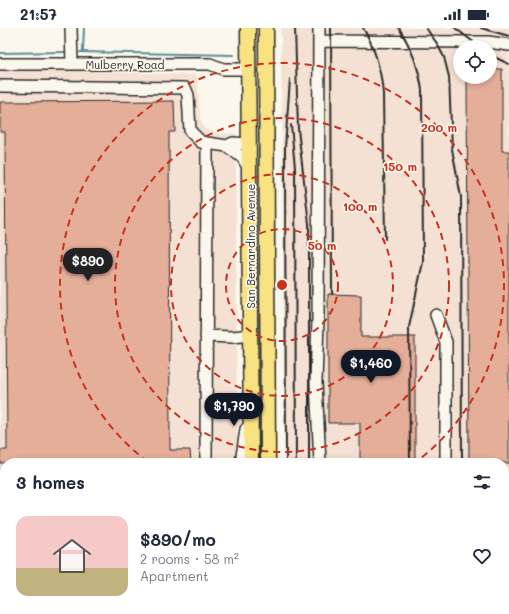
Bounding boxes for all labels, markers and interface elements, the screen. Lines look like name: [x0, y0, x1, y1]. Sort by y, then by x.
text: 21:57: [20, 4, 57, 24]
map controls: [453, 40, 497, 84]
button: locate: [453, 40, 497, 84]
street label: Mulberry Road: [85, 57, 165, 72]
text: 200 m: [421, 119, 457, 135]
text: 150 m: [383, 158, 417, 174]
street label: San Bernardino Avenue: [243, 183, 258, 308]
text: 100 m: [343, 198, 377, 214]
text: 50 m: [308, 237, 336, 253]
pin: $890: [64, 248, 112, 282]
text: $890: [72, 252, 104, 269]
centre of rings: [275, 278, 289, 292]
pin: $1,460: [338, 350, 404, 384]
text: $1,460: [350, 354, 392, 371]
pin: $1,790: [201, 393, 267, 427]
text: $1,790: [213, 397, 255, 414]
text: 3 homes: [16, 471, 85, 493]
icon: filters: [471, 471, 493, 493]
text: $890/mo: [140, 528, 216, 550]
icon: home: [48, 532, 96, 580]
icon: heart: [471, 545, 493, 567]
text: 2 rooms · 58 m²: [140, 550, 239, 567]
text: Apartment: [140, 567, 209, 584]

